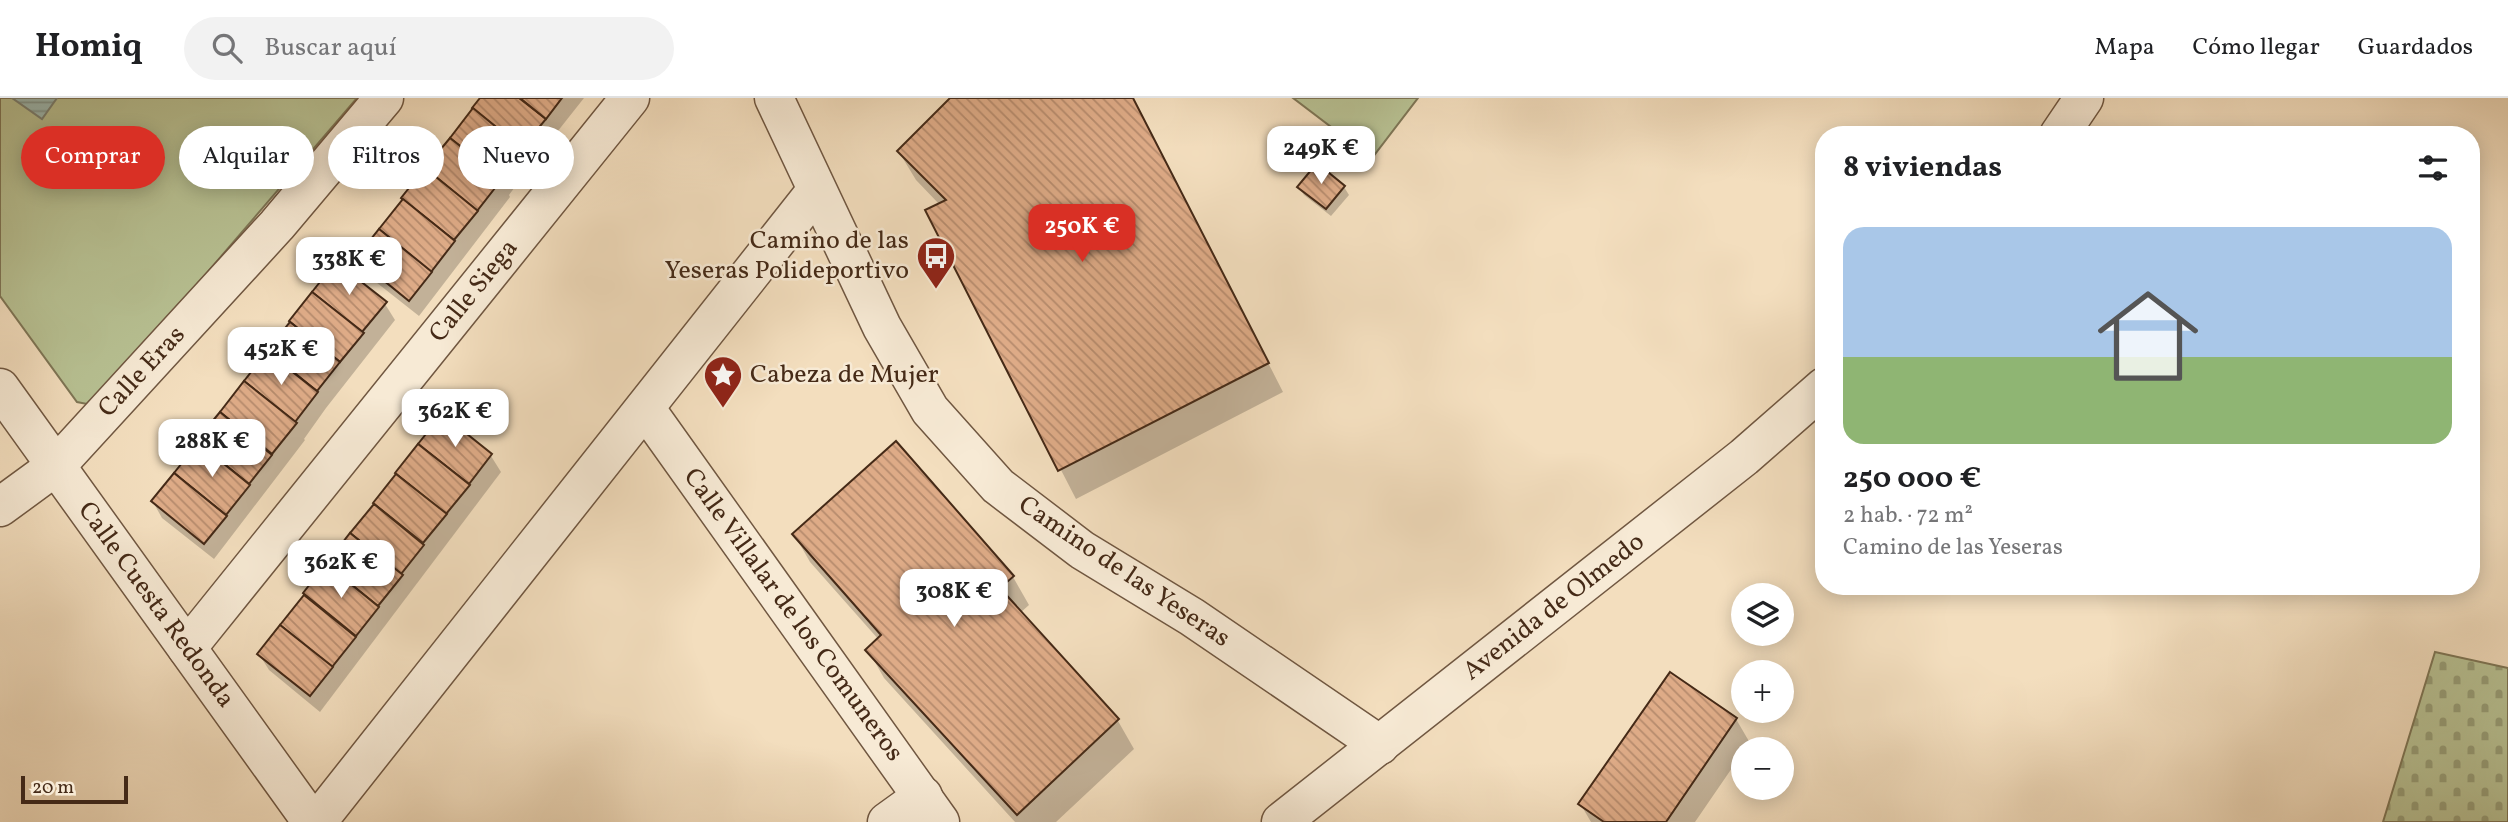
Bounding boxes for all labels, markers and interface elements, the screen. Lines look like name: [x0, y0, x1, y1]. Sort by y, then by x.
search box: [184, 17, 674, 80]
text: Homiq: [35, 25, 142, 71]
icon: search: [208, 29, 246, 67]
text: Buscar aquí: [264, 30, 397, 66]
text: Mapa: [2095, 31, 2155, 65]
text: Cómo llegar: [2193, 31, 2320, 65]
text: Guardados: [2358, 31, 2473, 65]
chip: Comprar: [21, 126, 165, 189]
chip: Alquilar: [179, 126, 314, 189]
chip: Filtros: [328, 126, 444, 189]
chip: Nuevo: [458, 126, 574, 189]
pin: 249K €: [1264, 126, 1378, 186]
text: 249K €: [1283, 133, 1359, 165]
text: 8 viviendas: [1843, 147, 2002, 189]
icon: filters: [2414, 149, 2452, 187]
pin: 250K €: [1025, 204, 1139, 264]
text: 250K €: [1044, 211, 1120, 243]
place label: Camino de las Yeseras Polideportivo: [664, 223, 909, 289]
street label: Calle Siega: [421, 232, 527, 350]
bus stop icon: Camino de las Yeseras Polideportivo: [915, 235, 957, 290]
pin: 338K €: [292, 238, 406, 297]
text: 338K €: [312, 244, 386, 276]
icon: home: [2085, 273, 2211, 399]
street label: Calle Eras: [90, 318, 194, 426]
pin: 452K €: [224, 328, 338, 387]
text: 452K €: [244, 334, 318, 366]
place icon: Cabeza de Mujer: [702, 354, 744, 409]
place label: Cabeza de Mujer: [750, 357, 939, 393]
pin: 362K €: [398, 390, 512, 449]
text: 362K €: [418, 396, 492, 428]
pin: 288K €: [155, 420, 269, 479]
text: 288K €: [174, 426, 250, 458]
text: 250 000 €: [1843, 458, 1981, 500]
street label: Calle Villalar de los Comuneros: [674, 461, 912, 769]
street label: Camino de las Yeseras: [1011, 488, 1237, 656]
street label: Calle Cuesta Redonda: [69, 495, 243, 715]
text: 2 hab. · 72 m²: [1843, 500, 1973, 532]
street label: Avenida de Olmedo: [1456, 525, 1652, 689]
text: Camino de las Yeseras: [1843, 532, 2063, 564]
pin: 362K €: [284, 540, 398, 600]
text: 362K €: [304, 547, 378, 579]
pin: 308K €: [897, 570, 1011, 629]
text: 308K €: [916, 576, 992, 608]
map controls: [1731, 583, 1794, 800]
button: layers: [1731, 583, 1794, 646]
button: +: [1731, 660, 1794, 723]
button: −: [1731, 737, 1794, 800]
scale bar: [21, 773, 128, 805]
text: 20 m: [32, 775, 74, 801]

